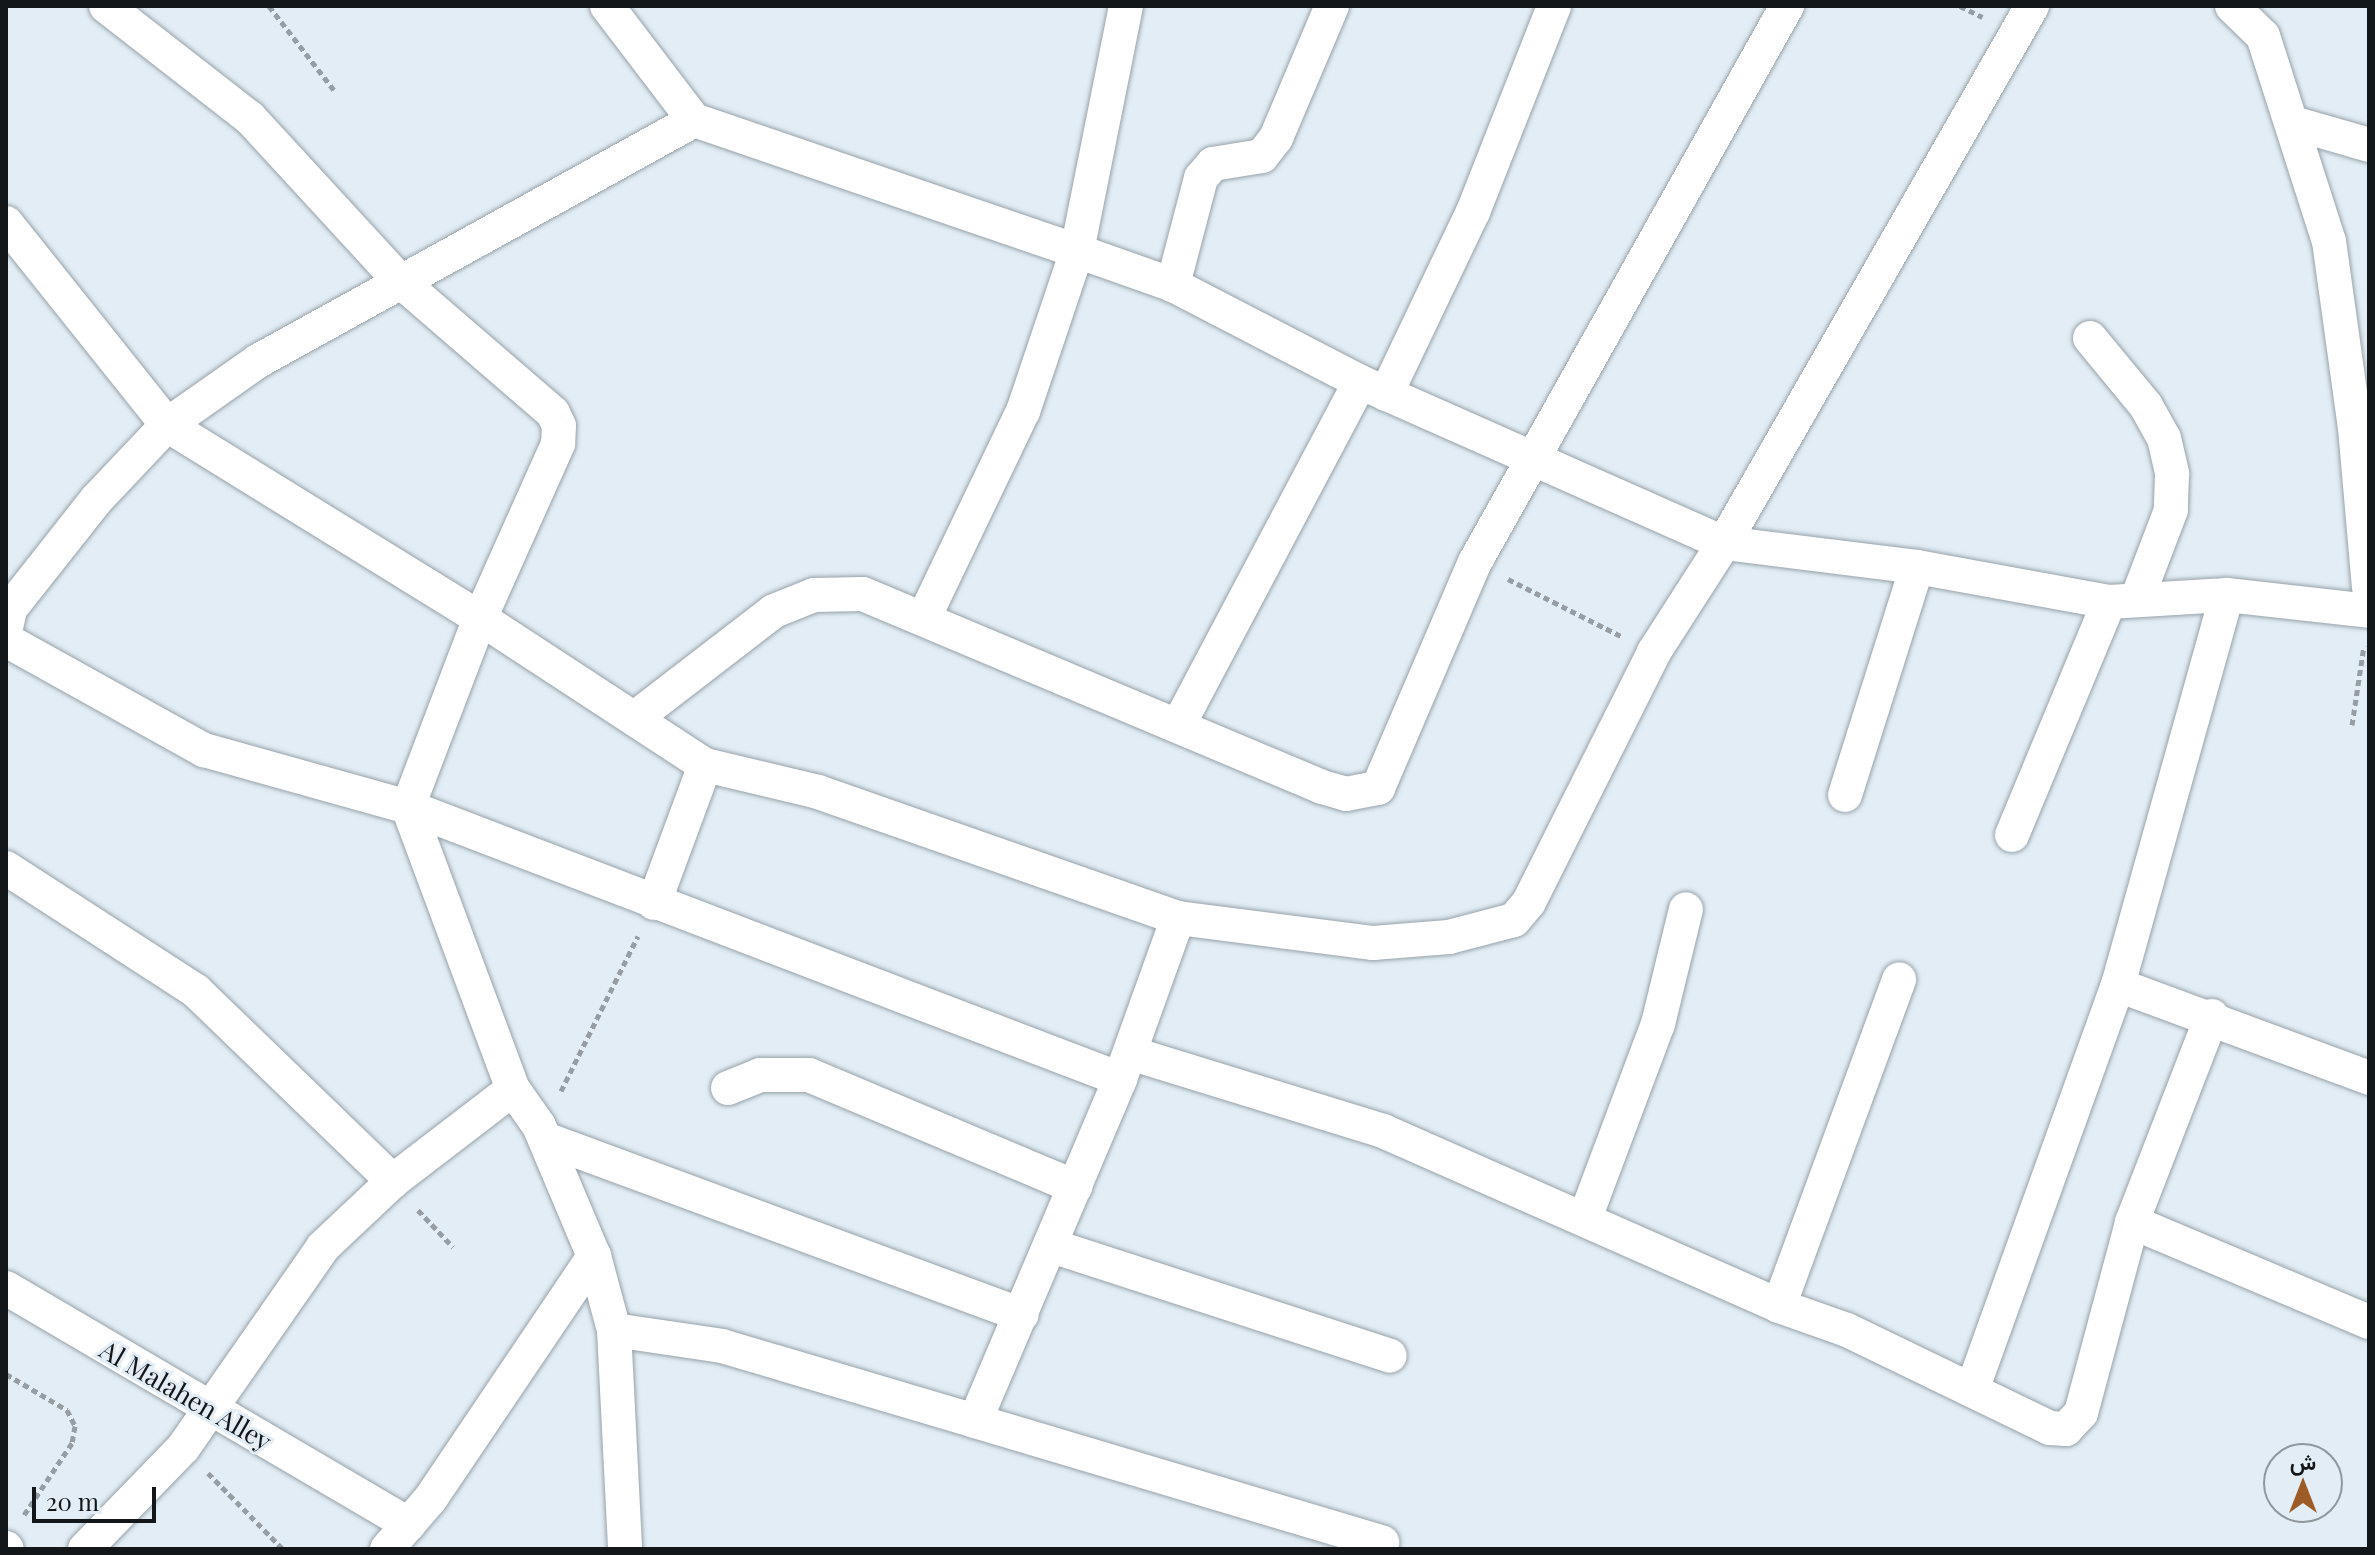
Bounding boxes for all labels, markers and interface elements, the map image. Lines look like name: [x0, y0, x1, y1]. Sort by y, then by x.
street label: Al Malahen Alley: [94, 1333, 278, 1457]
north arrow: [2263, 1443, 2343, 1523]
text: ش: [2290, 1446, 2316, 1476]
scale bar: [36, 1471, 160, 1521]
text: 20 m: [46, 1485, 99, 1517]

